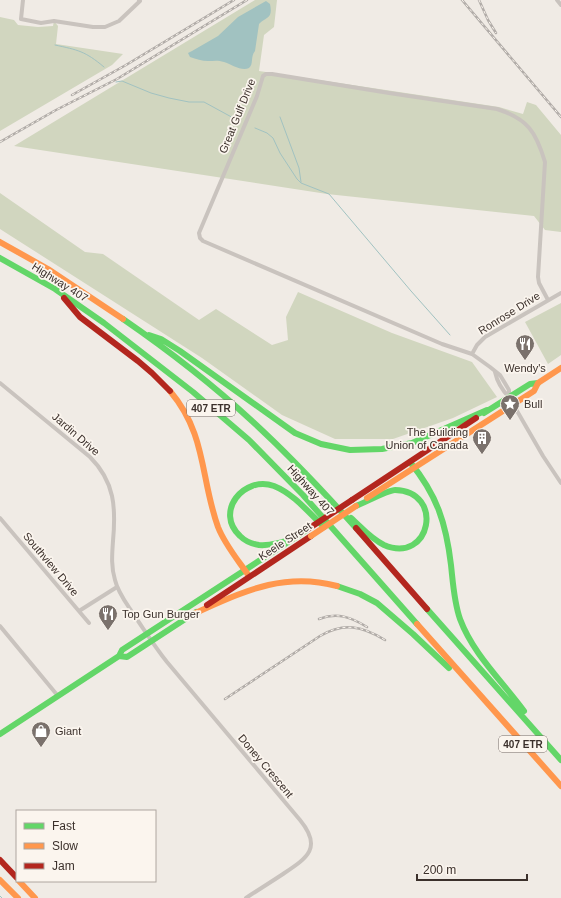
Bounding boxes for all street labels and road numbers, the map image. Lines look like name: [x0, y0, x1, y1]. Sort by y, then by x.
street label: Great Gulf Drive: [217, 77, 257, 155]
street label: Highway 407: [30, 260, 90, 304]
street label: Ronrose Drive: [476, 289, 542, 337]
road number: 407 ETR: [187, 400, 235, 416]
street label: Jardin Drive: [50, 410, 102, 458]
street label: Highway 407: [285, 462, 337, 518]
street label: Keele Street: [256, 519, 314, 563]
street label: Southview Drive: [21, 530, 81, 598]
street label: Doney Crescent: [236, 732, 296, 800]
road number: 407 ETR: [499, 736, 547, 752]

